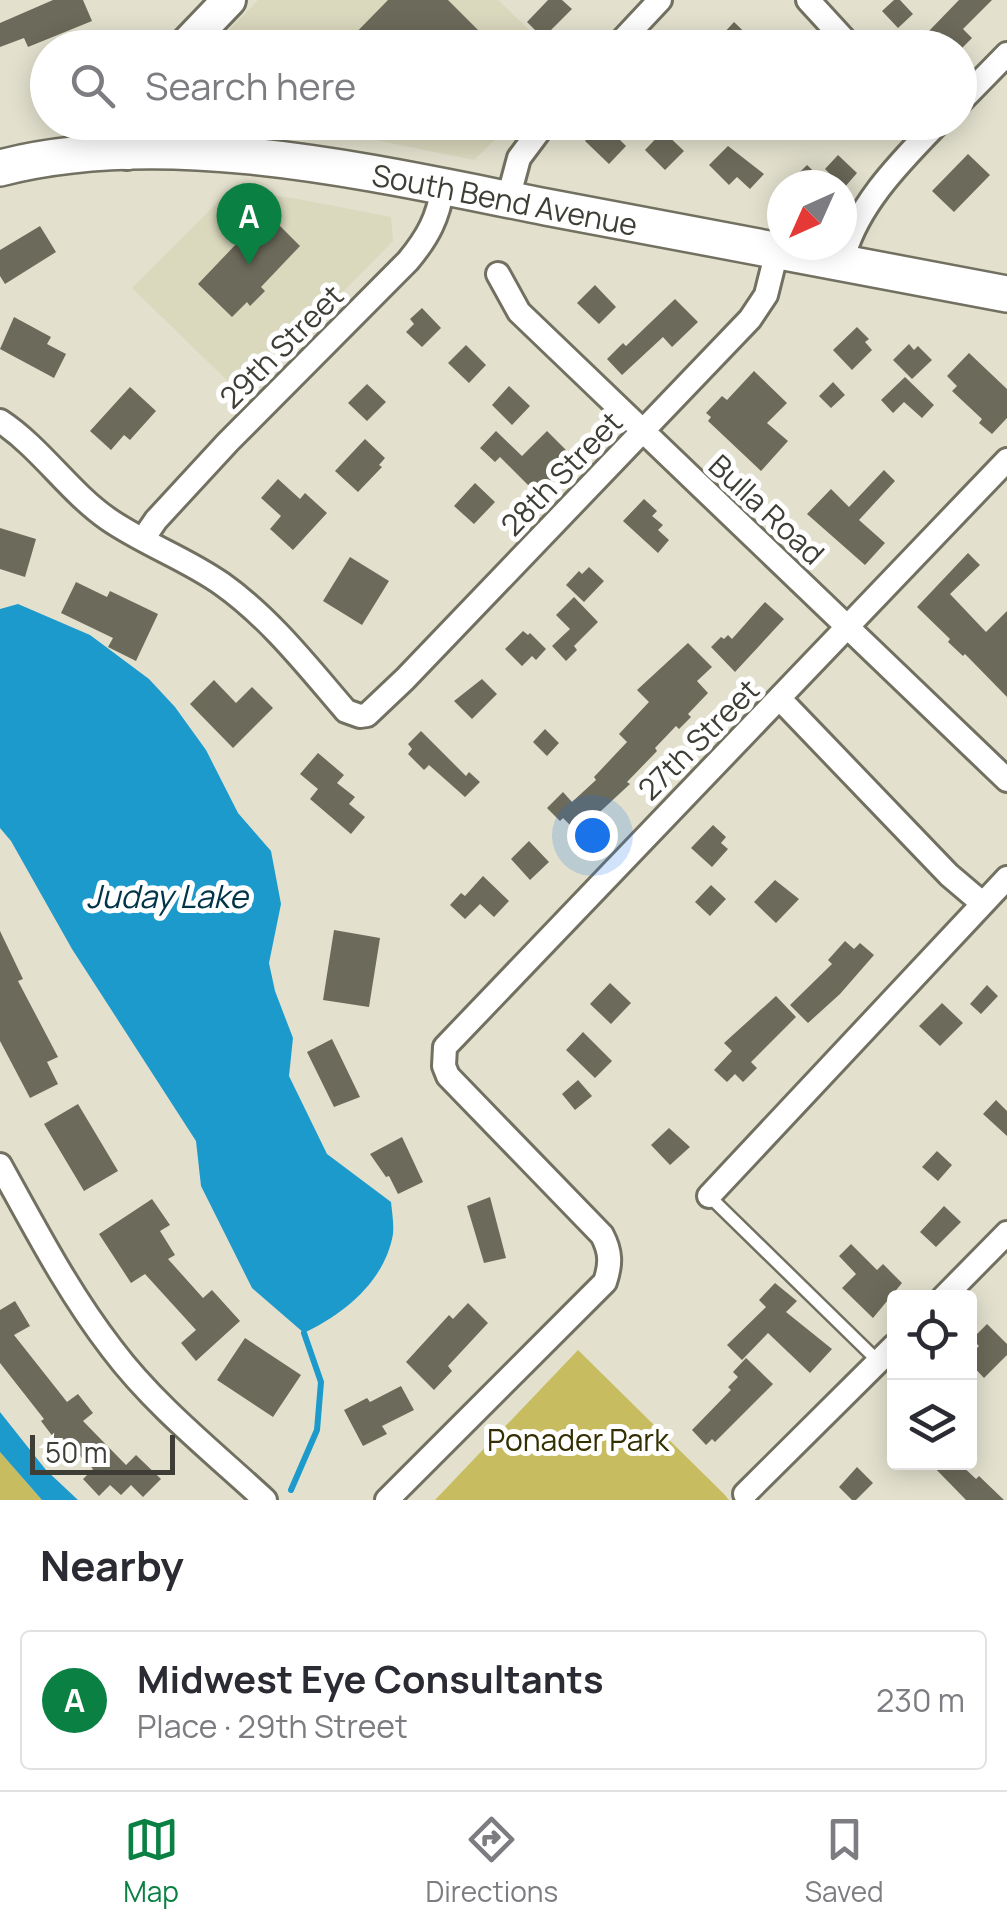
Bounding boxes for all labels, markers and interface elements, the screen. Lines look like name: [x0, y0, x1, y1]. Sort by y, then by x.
search box: [30, 30, 977, 140]
icon: search: [65, 58, 120, 113]
text: Search here: [145, 59, 356, 111]
street label: South Bend Avenue: [369, 153, 641, 244]
north arrow: [767, 170, 857, 260]
pin: A: [216, 182, 282, 265]
street label: 29th Street: [210, 275, 352, 417]
street label: 28th Street: [491, 402, 631, 544]
street label: Bulla Road: [700, 445, 834, 573]
street label: 27th Street: [628, 669, 768, 809]
your location: [567, 810, 618, 861]
water label: Juday Lake: [86, 874, 250, 918]
map controls: [887, 1290, 977, 1470]
button: locate: [887, 1290, 977, 1380]
button: layers: [887, 1380, 977, 1470]
park label: Ponader Park: [487, 1419, 670, 1460]
scale bar: [30, 1430, 175, 1474]
text: 50 m: [45, 1433, 108, 1471]
text: Nearby: [40, 1536, 184, 1594]
text: Midwest Eye Consultants: [137, 1652, 604, 1704]
text: A: [64, 1678, 85, 1722]
text: 230 m: [876, 1678, 965, 1722]
text: Place · 29th Street: [137, 1704, 408, 1748]
tab: Map: [123, 1812, 179, 1910]
tab: Directions: [426, 1812, 558, 1910]
tab: Saved: [805, 1812, 884, 1910]

